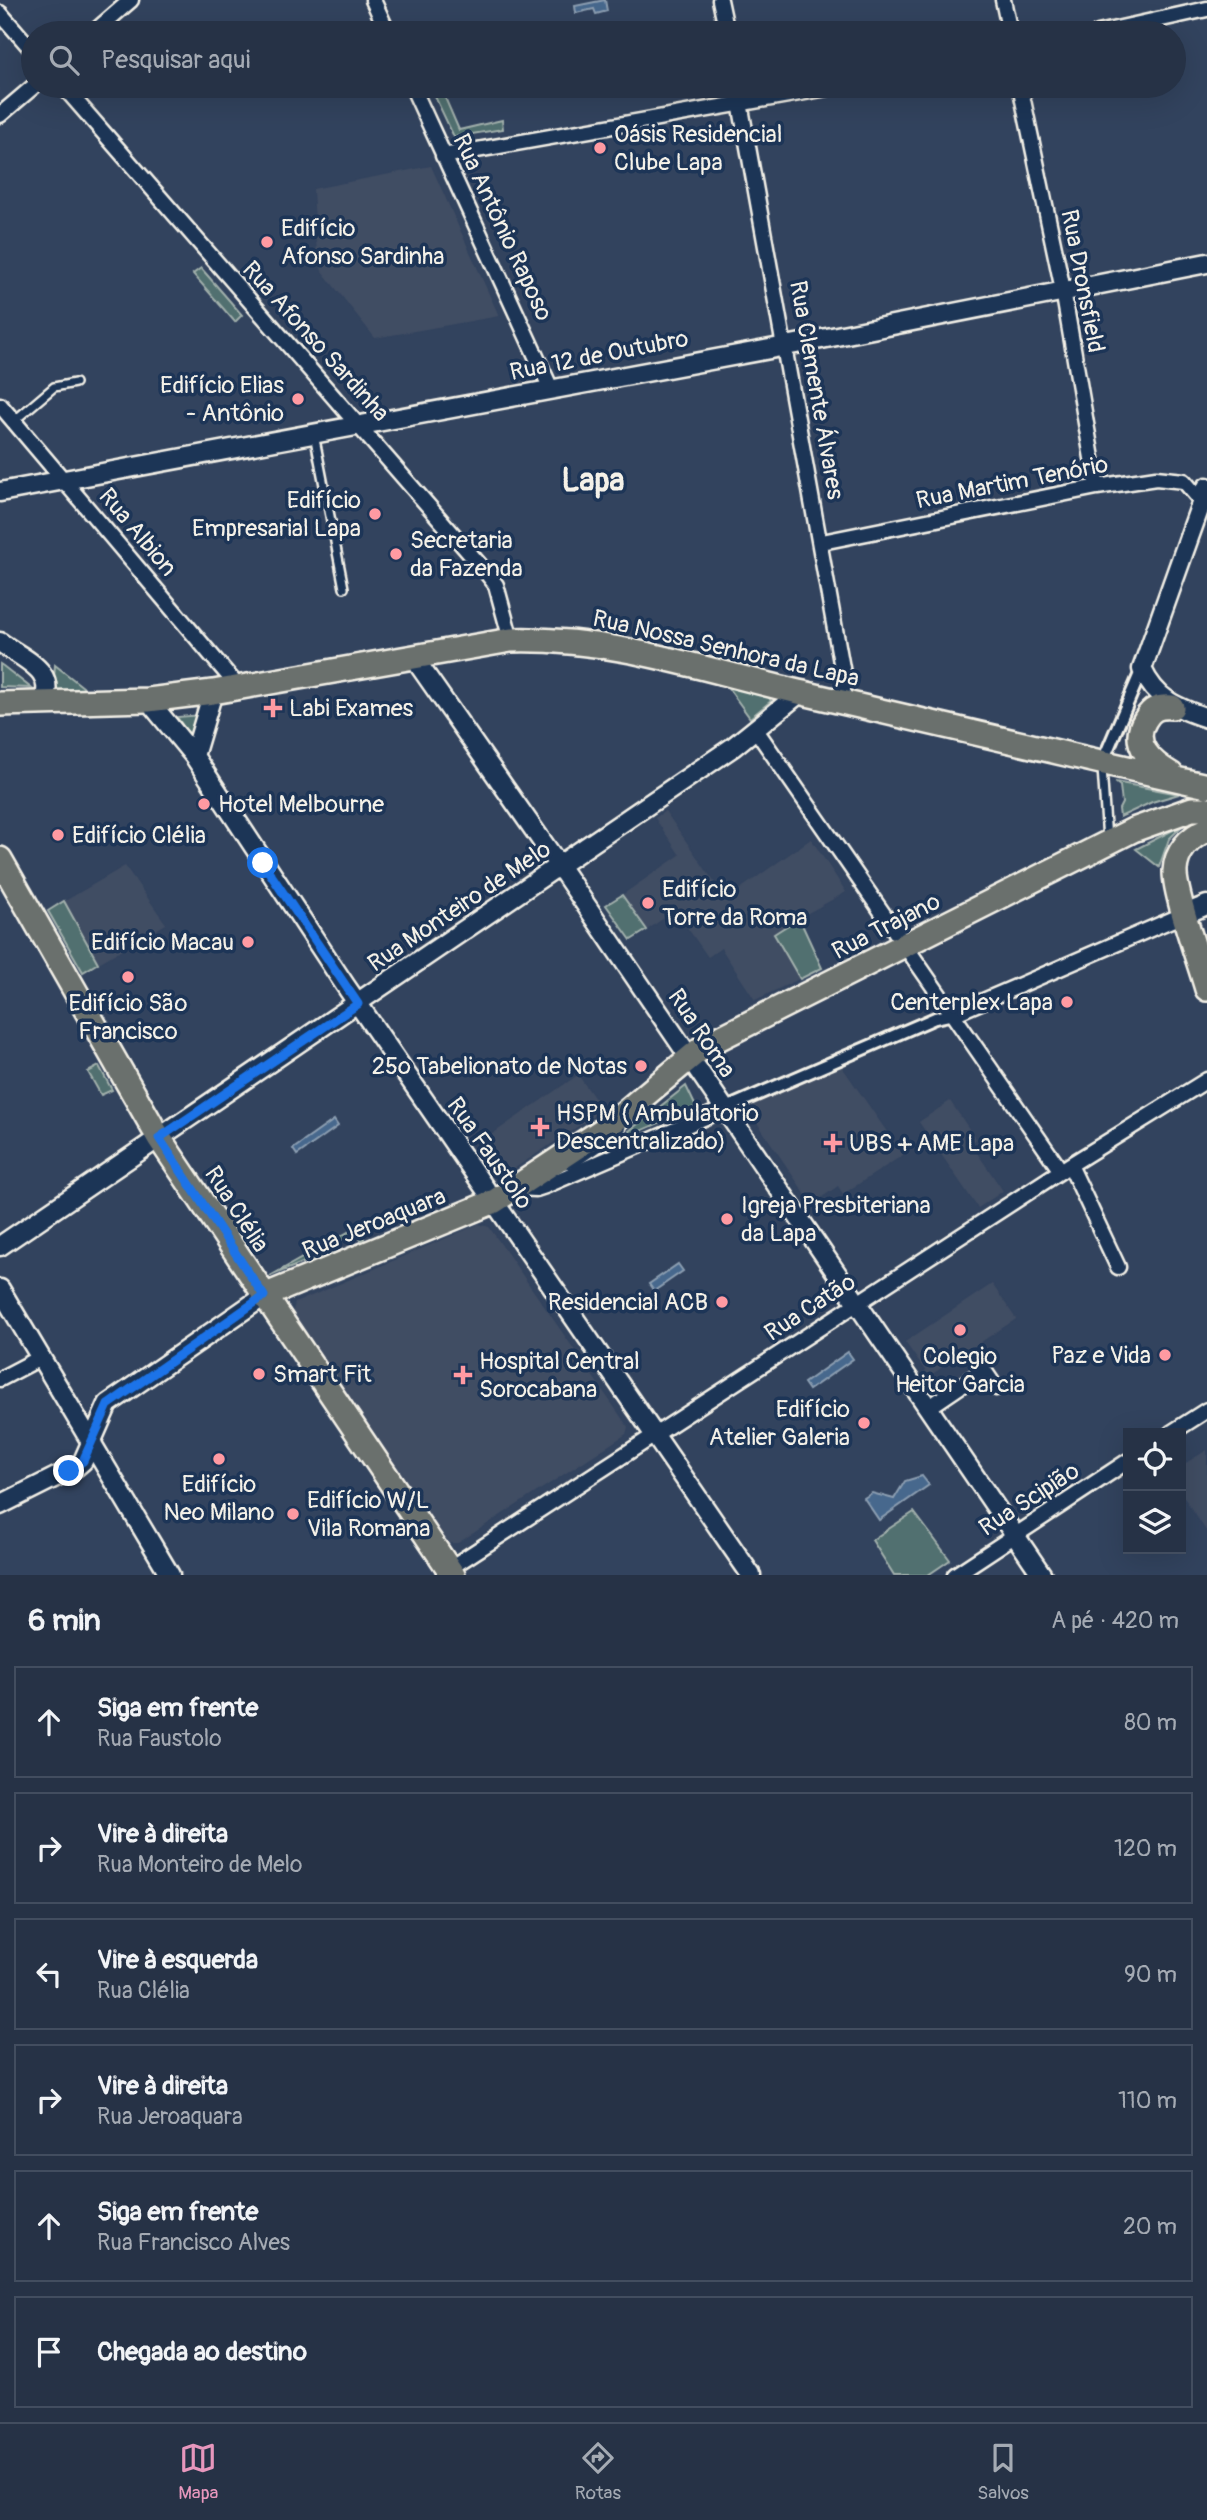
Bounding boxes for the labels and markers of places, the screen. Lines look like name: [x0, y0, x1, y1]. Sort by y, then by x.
place label: Oásis Residencial Clube Lapa: [614, 120, 782, 177]
marker: Oásis Residencial Clube Lapa: [592, 140, 608, 156]
place label: Edifício Afonso Sardinha: [281, 214, 445, 271]
marker: Edifício Afonso Sardinha: [259, 234, 275, 250]
place label: Edifício Elias - Antônio: [160, 371, 284, 428]
marker: Edifício Elias - Antônio: [290, 391, 306, 407]
place label: Edifício Empresarial Lapa: [192, 486, 361, 543]
marker: Edifício Empresarial Lapa: [367, 506, 383, 522]
place label: Secretaria da Fazenda: [410, 526, 523, 583]
marker: Secretaria da Fazenda: [388, 546, 404, 562]
place label: Labi Exames: [289, 694, 414, 723]
marker: Labi Exames: [263, 698, 283, 718]
place label: Hotel Melbourne: [218, 790, 384, 819]
marker: Hotel Melbourne: [196, 796, 212, 812]
place label: Edifício Clélia: [72, 821, 206, 850]
marker: Edifício Clélia: [50, 827, 66, 843]
place label: Edifício Torre da Roma: [662, 875, 808, 932]
marker: Edifício Torre da Roma: [640, 895, 656, 911]
place label: Edifício Macau: [91, 928, 234, 957]
marker: Edifício Macau: [240, 934, 256, 950]
marker: Edifício São Francisco: [120, 969, 136, 985]
place label: Centerplex Lapa: [890, 988, 1053, 1017]
place label: Edifício São Francisco: [69, 989, 188, 1046]
marker: Centerplex Lapa: [1059, 994, 1075, 1010]
place label: 25º Tabelionato de Notas: [372, 1052, 627, 1081]
marker: 25º Tabelionato de Notas: [633, 1058, 649, 1074]
place label: HSPM ( Ambulatorio Descentralizado): [556, 1099, 759, 1156]
marker: HSPM ( Ambulatorio Descentralizado): [530, 1117, 550, 1137]
place label: UBS + AME Lapa: [849, 1129, 1014, 1158]
marker: UBS + AME Lapa: [823, 1133, 843, 1153]
place label: Igreja Presbiteriana da Lapa: [741, 1191, 931, 1248]
marker: Igreja Presbiteriana da Lapa: [719, 1211, 735, 1227]
place label: Residencial ACB: [548, 1288, 708, 1317]
marker: Residencial ACB: [714, 1294, 730, 1310]
marker: Colegio Heitor Garcia: [952, 1322, 968, 1338]
place label: Paz e Vida: [1051, 1341, 1151, 1370]
place label: Colegio Heitor Garcia: [895, 1342, 1025, 1399]
place label: Hospital Central Sorocabana: [479, 1347, 640, 1404]
marker: Paz e Vida: [1157, 1347, 1173, 1363]
place label: Smart Fit: [273, 1360, 372, 1389]
marker: Hospital Central Sorocabana: [453, 1365, 473, 1385]
marker: Smart Fit: [251, 1366, 267, 1382]
place label: Edifício Atelier Galeria: [709, 1395, 850, 1452]
marker: Edifício Atelier Galeria: [856, 1415, 872, 1431]
marker: Edifício Neo Milano: [211, 1451, 227, 1467]
place label: Edifício Neo Milano: [164, 1470, 275, 1527]
place label: Edifício W/L Vila Romana: [307, 1486, 430, 1543]
marker: Edifício W/L Vila Romana: [285, 1506, 301, 1522]

